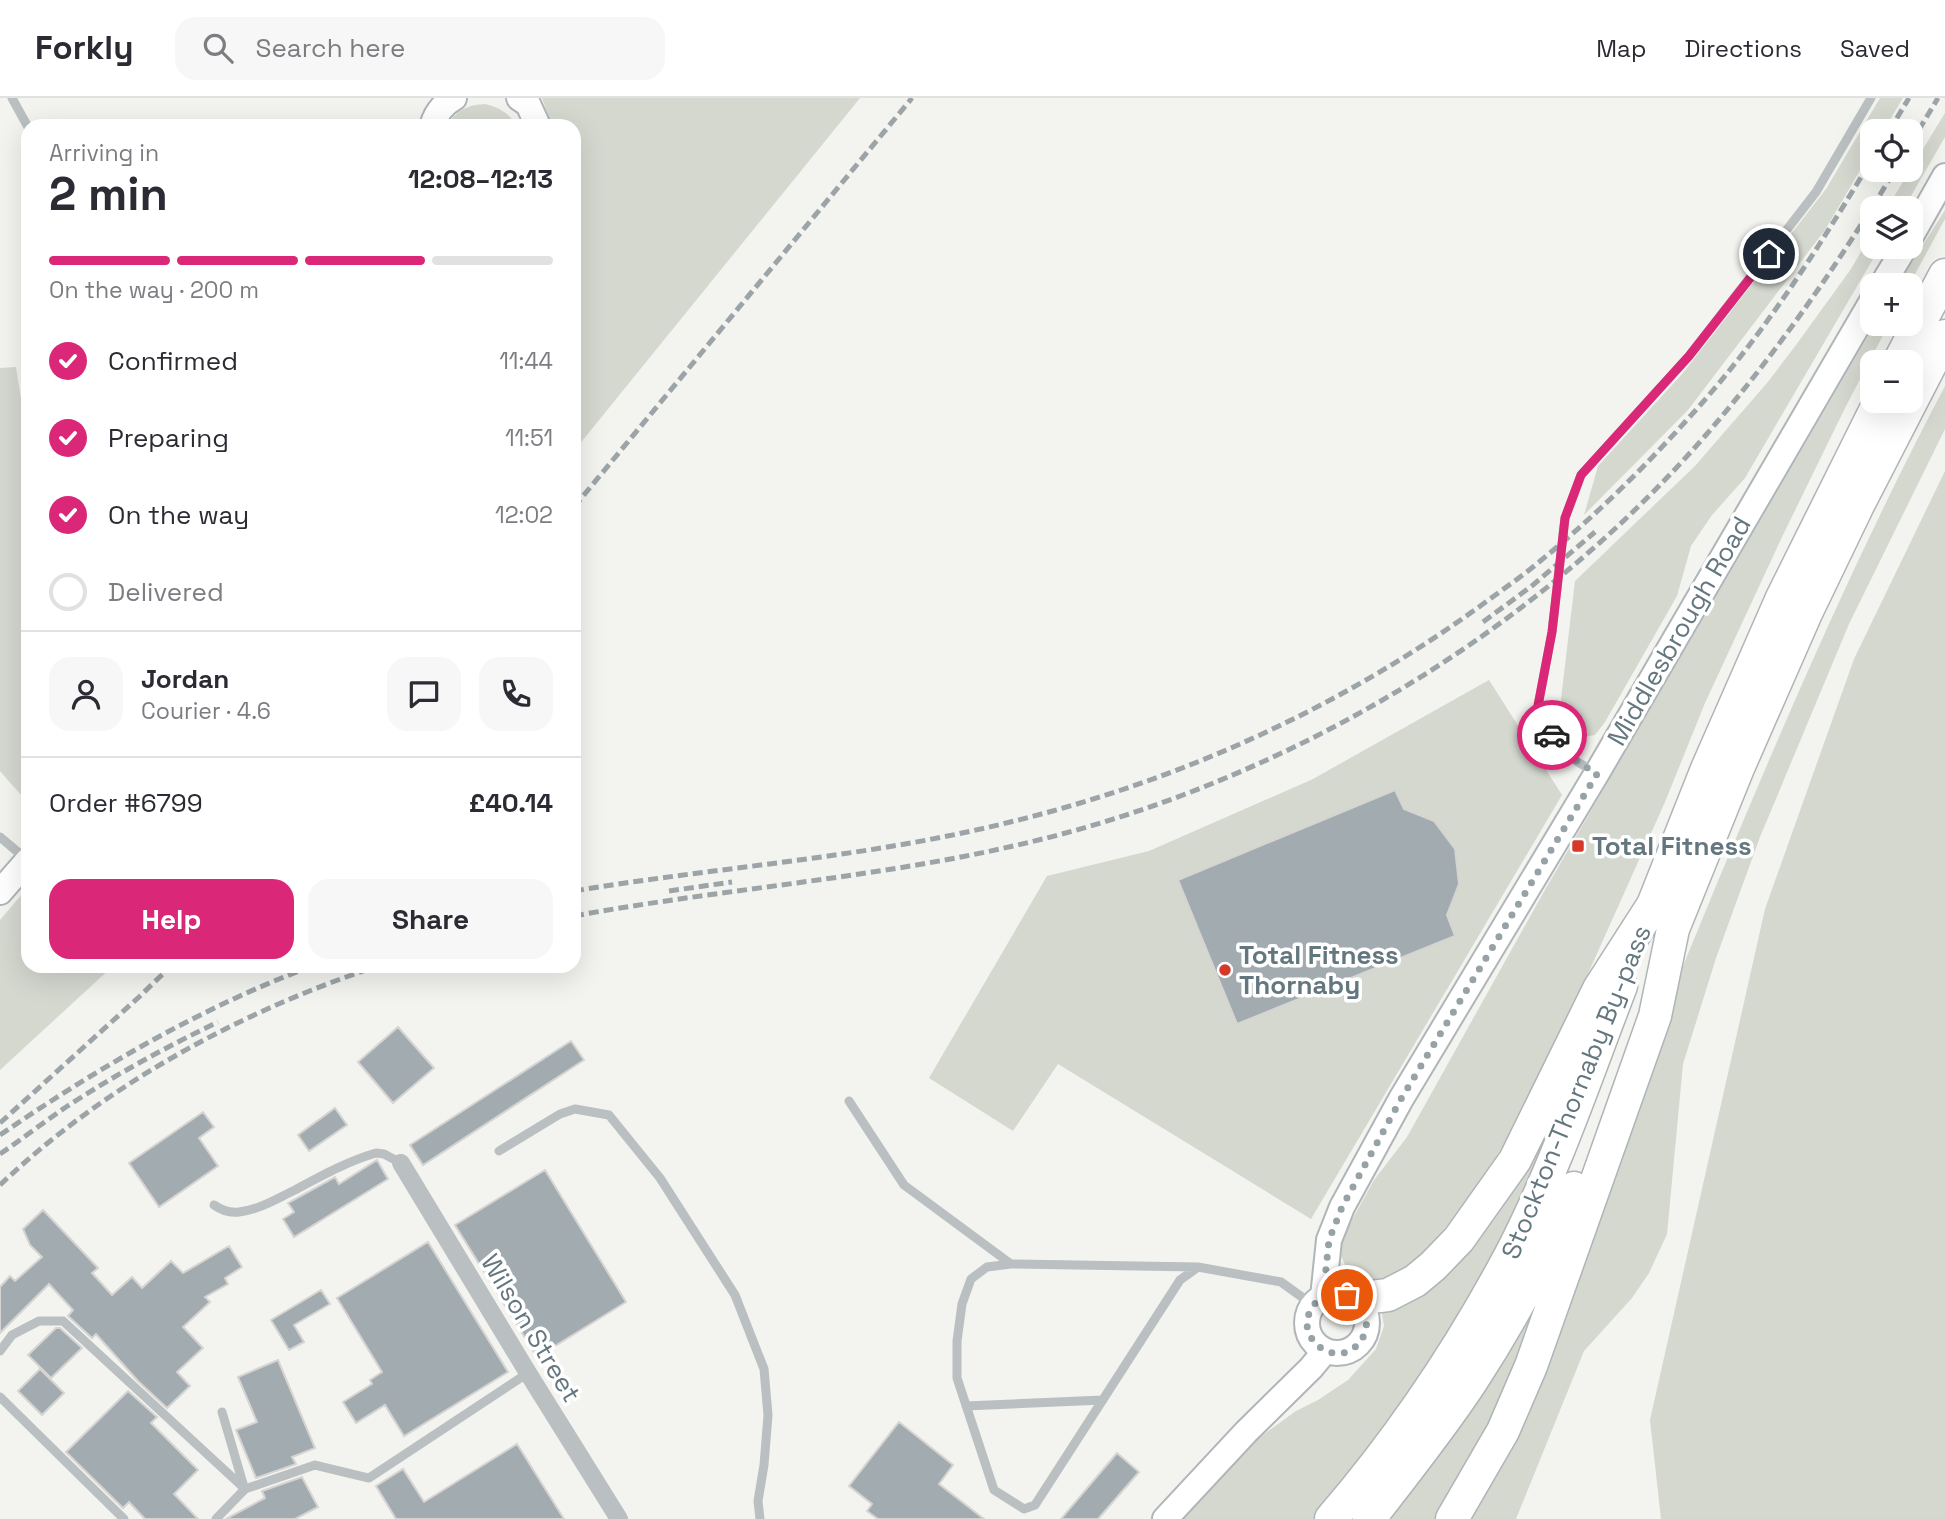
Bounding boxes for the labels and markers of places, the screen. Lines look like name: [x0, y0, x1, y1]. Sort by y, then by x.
pin: [1739, 224, 1799, 284]
place label: Total Fitness: [1592, 829, 1752, 863]
marker: Total Fitness: [1570, 838, 1586, 854]
place label: Total Fitness Thornaby: [1239, 938, 1399, 1002]
marker: Total Fitness Thornaby: [1217, 962, 1233, 978]
pin: [1317, 1265, 1377, 1325]

